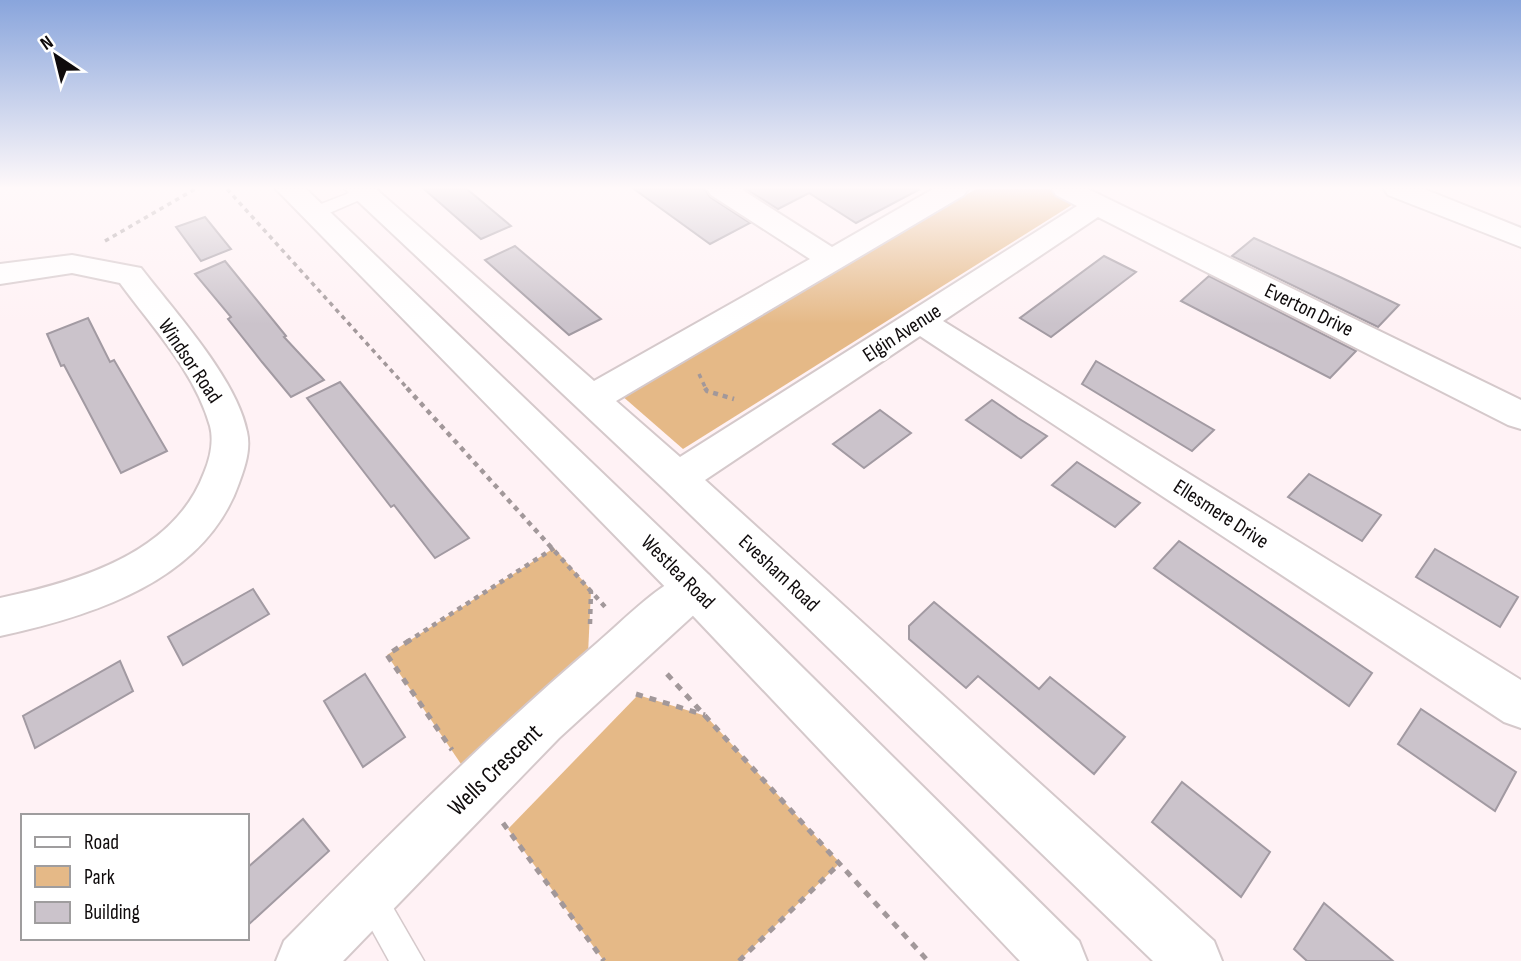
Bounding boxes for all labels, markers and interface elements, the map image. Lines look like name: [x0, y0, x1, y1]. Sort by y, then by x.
north arrow: [21, 21, 91, 91]
text: N: [36, 31, 58, 56]
street label: Everton Drive: [1261, 278, 1357, 342]
street label: Elgin Avenue: [858, 298, 946, 368]
street label: Windsor Road: [153, 314, 227, 408]
street label: Ellesmere Drive: [1169, 474, 1273, 554]
street label: Evesham Road: [733, 529, 825, 617]
street label: Westlea Road: [636, 530, 720, 614]
street label: Wells Crescent: [442, 718, 548, 822]
legend: [21, 814, 248, 940]
text: Road: [84, 830, 119, 855]
text: Park: [84, 865, 115, 890]
text: Building: [84, 900, 140, 925]

